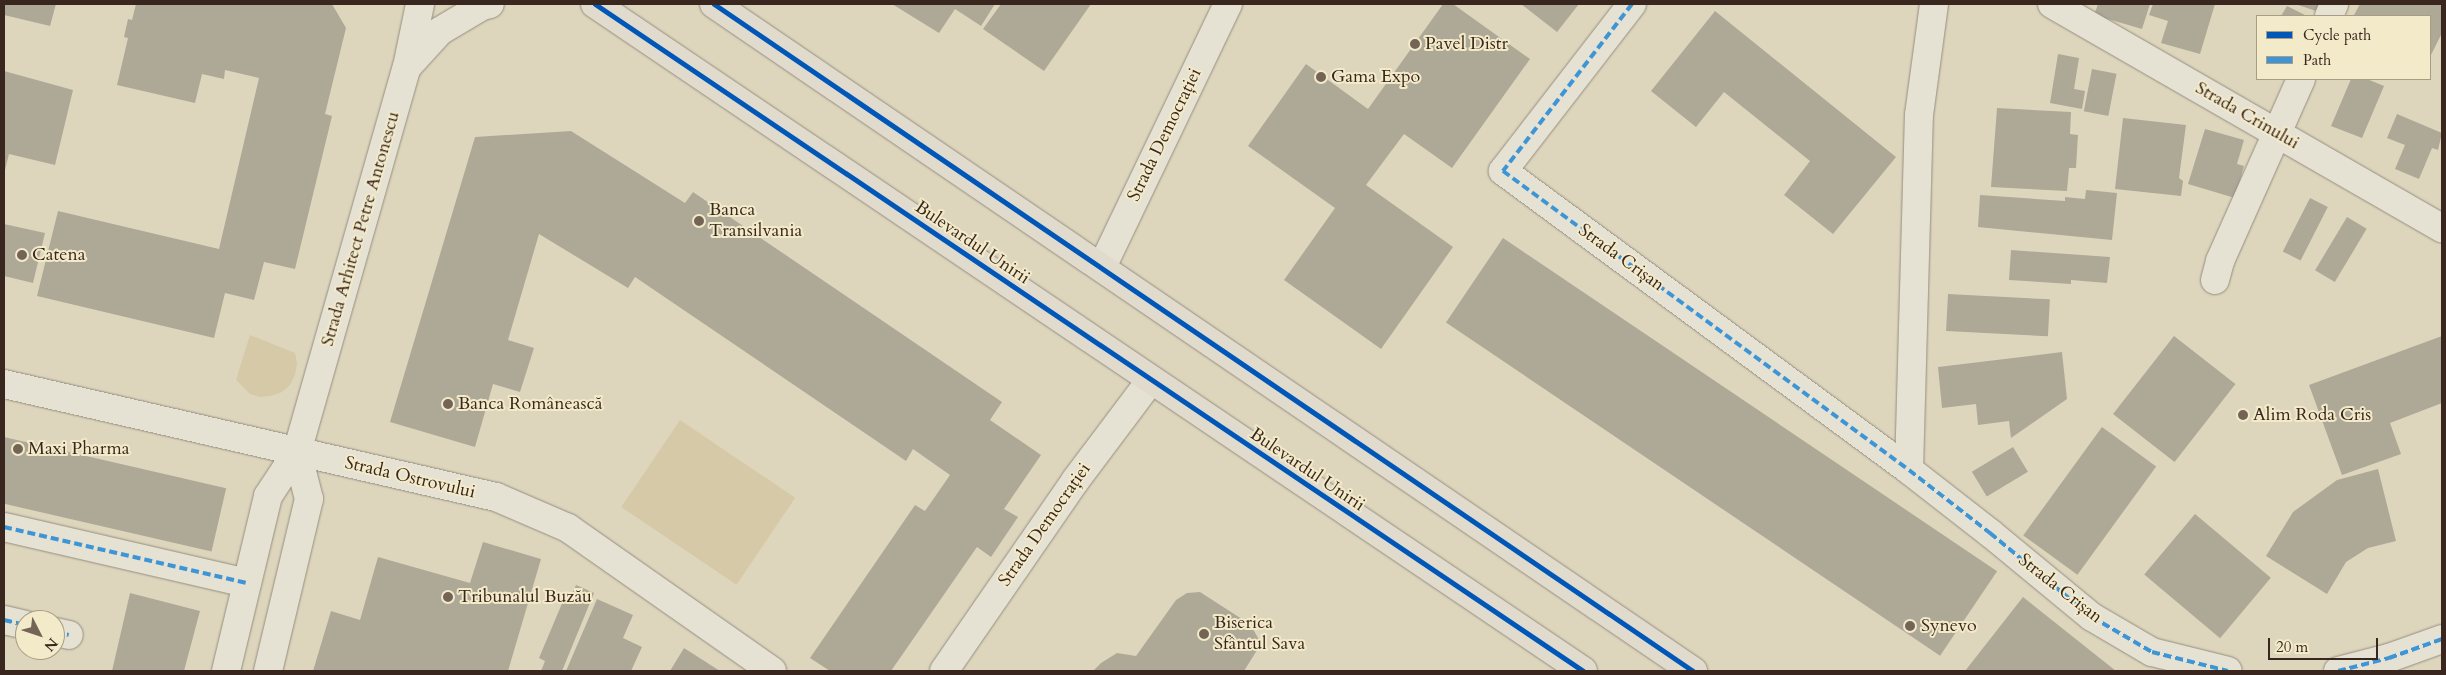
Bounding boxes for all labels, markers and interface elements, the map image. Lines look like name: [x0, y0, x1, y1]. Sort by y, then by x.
legend: [2256, 15, 2431, 80]
text: Cycle path: [2303, 25, 2371, 45]
place label: Pavel Distr: [1425, 33, 1508, 55]
marker: Pavel Distr: [1409, 38, 1421, 50]
text: Path: [2303, 50, 2331, 70]
street label: Strada Democrației: [1123, 65, 1207, 205]
place label: Gama Expo: [1331, 66, 1420, 88]
marker: Gama Expo: [1315, 71, 1327, 83]
street label: Strada Crinului: [2191, 78, 2303, 154]
street label: Strada Arhitect Petre Antonescu: [317, 109, 405, 349]
street label: Bulevardul Unirii: [910, 197, 1034, 289]
place label: Banca Transilvania: [709, 200, 802, 242]
marker: Banca Transilvania: [693, 215, 705, 227]
street label: Strada Crișan: [1574, 220, 1668, 296]
place label: Catena: [32, 244, 85, 266]
marker: Catena: [16, 249, 28, 261]
place label: Banca Românească: [458, 393, 602, 415]
marker: Banca Românească: [442, 398, 454, 410]
place label: Alim Roda Cris: [2253, 404, 2371, 426]
marker: Alim Roda Cris: [2237, 409, 2249, 421]
street label: Bulevardul Unirii: [1245, 424, 1369, 516]
place label: Maxi Pharma: [28, 438, 129, 460]
marker: Maxi Pharma: [12, 443, 24, 455]
street label: Strada Ostrovului: [343, 452, 477, 504]
street label: Strada Democrației: [994, 459, 1096, 591]
street label: Strada Crișan: [2014, 550, 2106, 628]
place label: Tribunalul Buzău: [458, 586, 592, 608]
marker: Tribunalul Buzău: [442, 591, 454, 603]
north arrow: [15, 610, 65, 660]
place label: Biserica Sfântul Sava: [1214, 613, 1305, 656]
place label: Synevo: [1921, 615, 1977, 637]
marker: Synevo: [1903, 619, 1917, 633]
marker: Biserica Sfântul Sava: [1198, 628, 1210, 640]
scale bar: [2271, 628, 2381, 660]
text: N: [40, 634, 62, 655]
text: 20 m: [2276, 637, 2308, 657]

